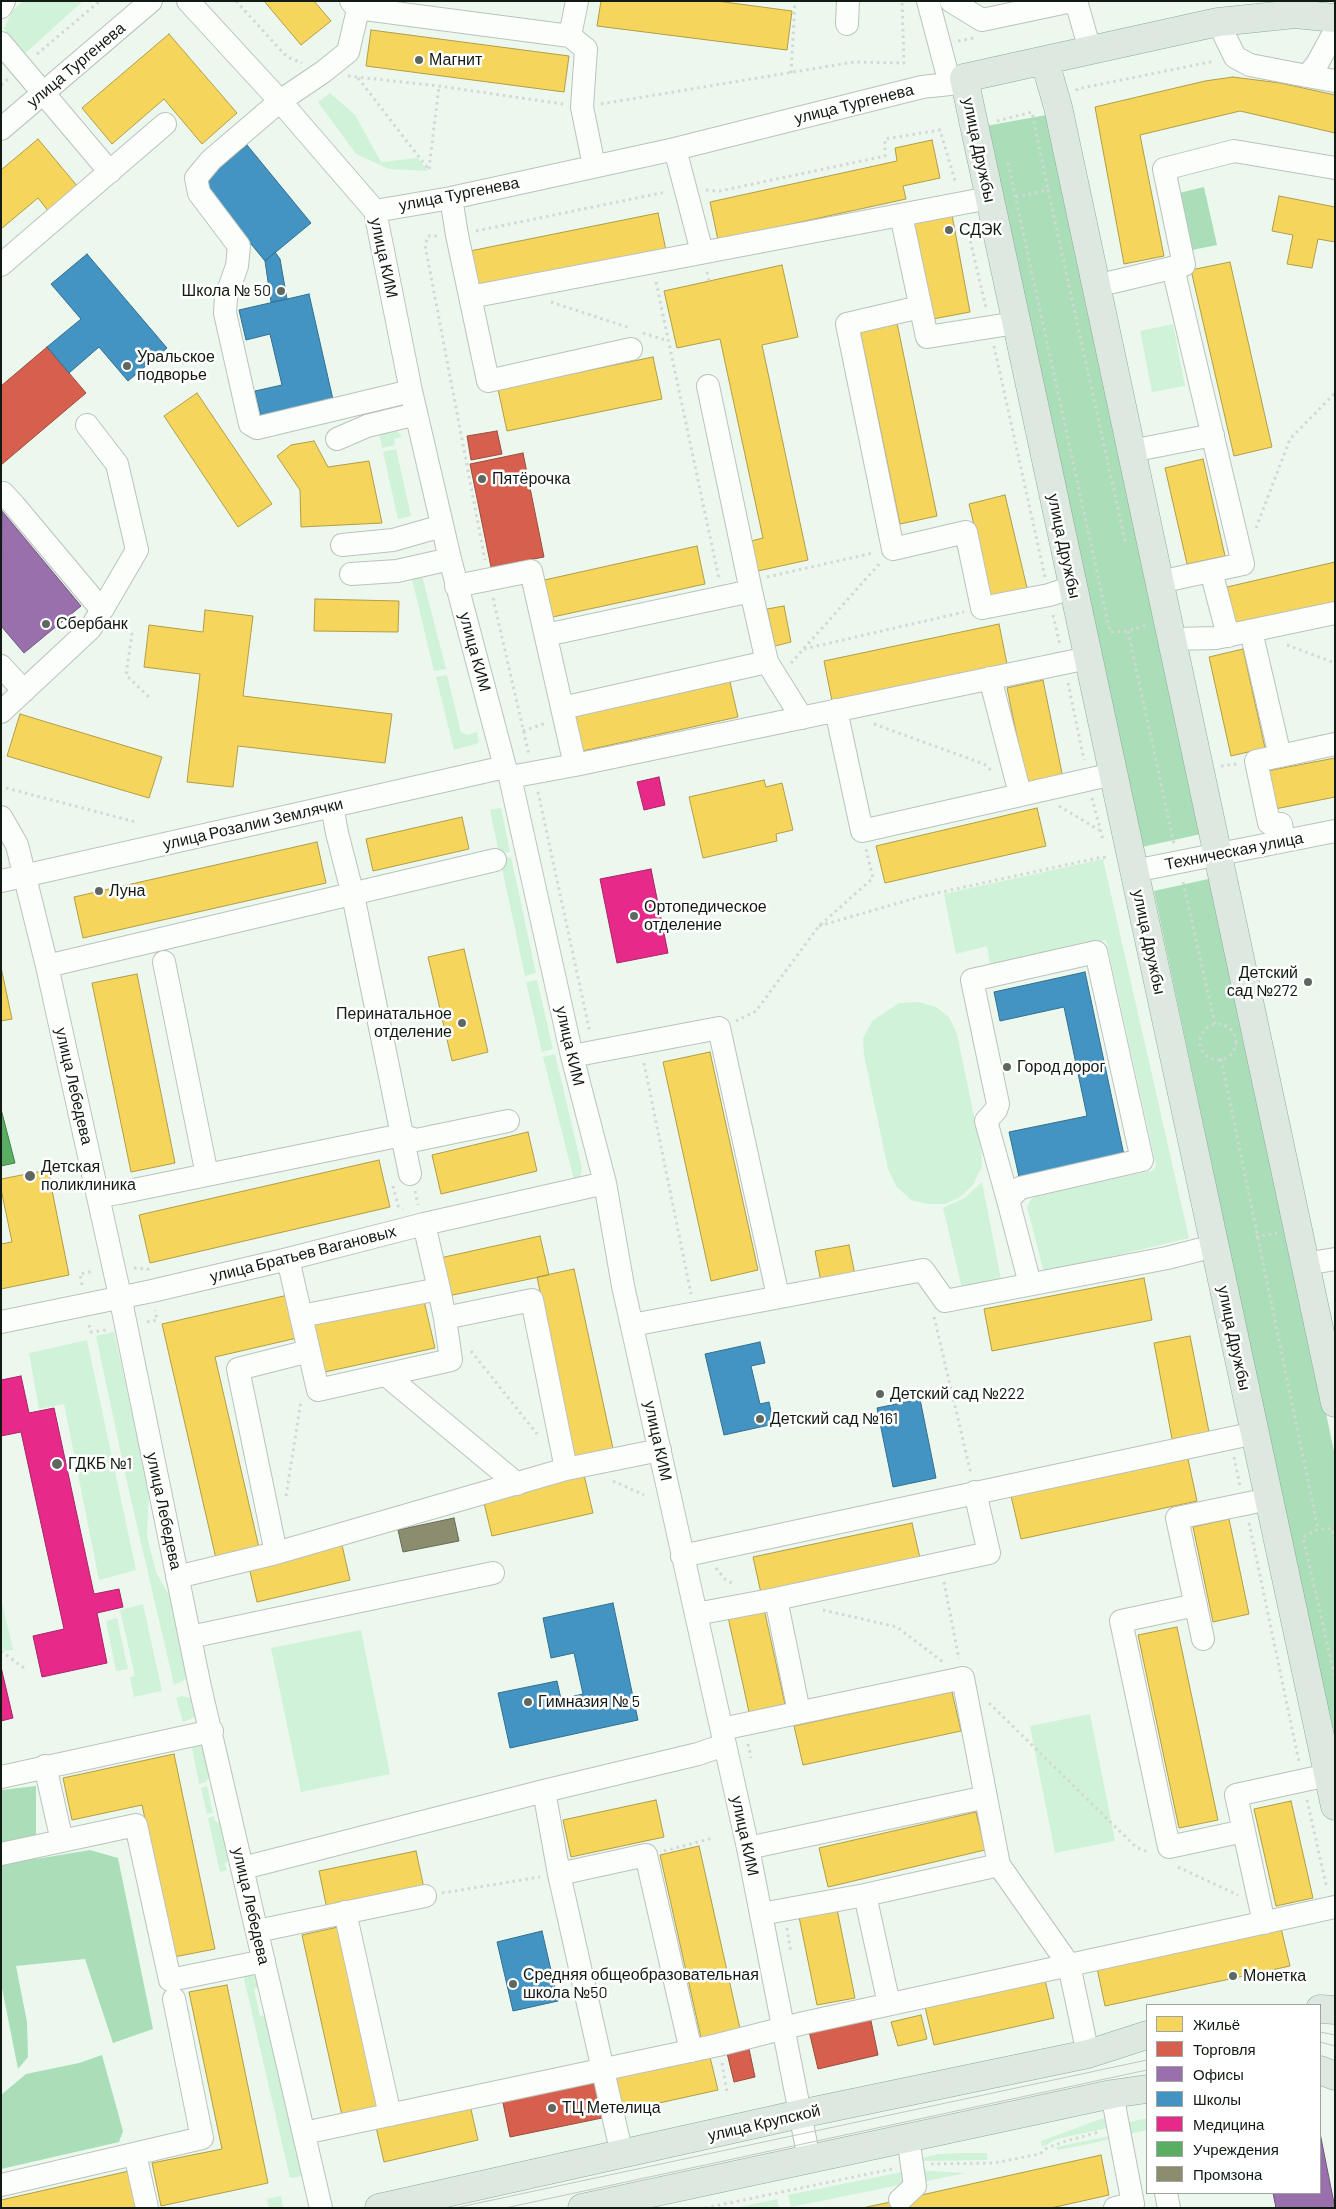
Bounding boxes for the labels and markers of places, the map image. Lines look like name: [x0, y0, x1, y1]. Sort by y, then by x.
place label: Магнит: [429, 50, 482, 70]
marker: Магнит: [413, 54, 425, 66]
place label: СДЭК: [959, 220, 1002, 240]
marker: СДЭК: [943, 224, 955, 236]
place label: Школа № 50: [182, 281, 271, 301]
marker: Школа № 50: [275, 285, 287, 297]
place label: Уральское подворье: [137, 347, 215, 385]
marker: Уральское подворье: [121, 360, 133, 372]
place label: Пятёрочка: [492, 469, 570, 489]
marker: Пятёрочка: [476, 473, 488, 485]
place label: Сбербанк: [56, 614, 128, 634]
marker: Сбербанк: [40, 618, 52, 630]
place label: Луна: [109, 881, 145, 901]
marker: Луна: [93, 885, 105, 897]
place label: Ортопедическое отделение: [644, 897, 767, 935]
marker: Ортопедическое отделение: [628, 910, 640, 922]
place label: Детский сад №272: [1227, 963, 1298, 1001]
marker: Детский сад №272: [1302, 976, 1314, 988]
place label: Перинатальное отделение: [336, 1004, 452, 1042]
marker: Перинатальное отделение: [456, 1017, 468, 1029]
place label: Город дорог: [1017, 1057, 1105, 1077]
marker: Город дорог: [1001, 1061, 1013, 1073]
place label: Детская поликлиника: [41, 1157, 136, 1195]
marker: Детская поликлиника: [23, 1169, 37, 1183]
place label: Детский сад №222: [890, 1384, 1025, 1404]
marker: Детский сад №222: [874, 1388, 886, 1400]
place label: Детский сад №161: [770, 1409, 898, 1429]
marker: Детский сад №161: [754, 1413, 766, 1425]
place label: ГДКБ №1: [68, 1454, 132, 1474]
marker: ГДКБ №1: [50, 1457, 64, 1471]
place label: Гимназия № 5: [538, 1692, 640, 1712]
marker: Гимназия № 5: [522, 1696, 534, 1708]
place label: Средняя общеобразовательная школа №50: [523, 1965, 759, 2003]
place label: Монетка: [1243, 1966, 1306, 1986]
marker: Монетка: [1227, 1970, 1239, 1982]
marker: Средняя общеобразовательная школа №50: [507, 1978, 519, 1990]
place label: ТЦ Метелица: [562, 2098, 661, 2118]
marker: ТЦ Метелица: [546, 2102, 558, 2114]

